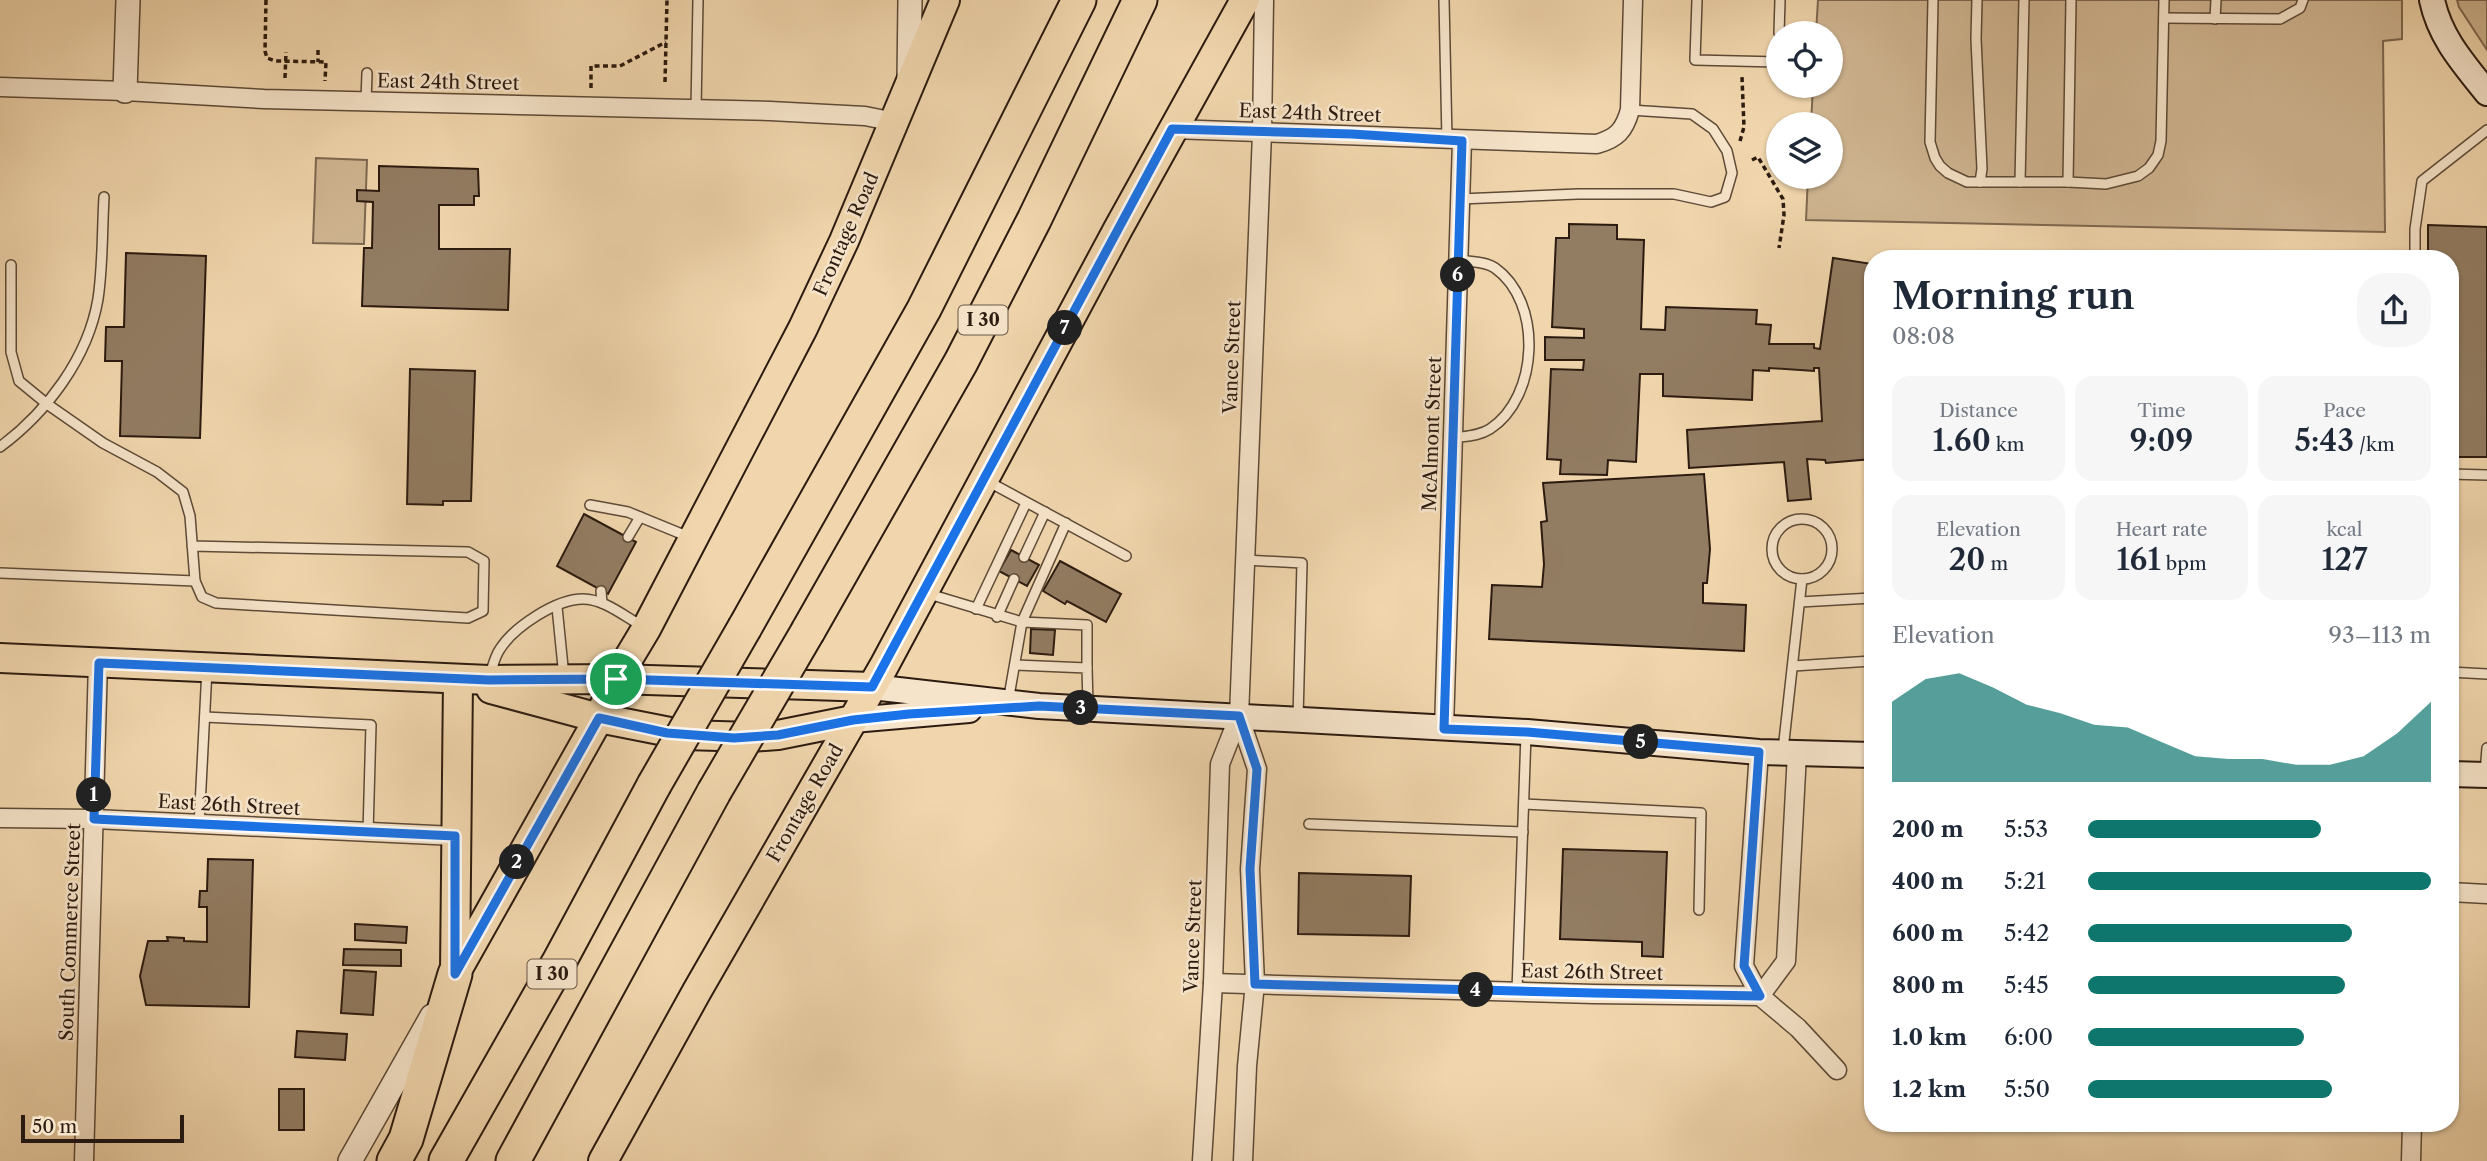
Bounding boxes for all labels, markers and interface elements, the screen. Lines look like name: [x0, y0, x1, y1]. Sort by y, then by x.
map controls: [1766, 21, 1843, 189]
button: locate: [1766, 21, 1843, 98]
street label: East 24th Street: [377, 69, 520, 95]
street label: East 24th Street: [1238, 99, 1382, 127]
button: layers: [1766, 112, 1843, 189]
street label: Frontage Road: [808, 168, 884, 299]
pin: 6: [1440, 258, 1476, 292]
text: 6: [1452, 263, 1463, 286]
text: Morning run: [1892, 272, 2135, 319]
button: share: [2357, 273, 2431, 347]
street label: Vance Street: [1218, 300, 1245, 415]
road number: I 30: [958, 306, 1007, 334]
pin: 7: [1048, 310, 1082, 346]
text: 7: [1060, 316, 1069, 339]
text: 08:08: [1892, 322, 1955, 350]
street label: McAlmont Street: [1418, 356, 1446, 512]
text: Distance: [1939, 399, 2018, 422]
text: Time: [2137, 399, 2186, 422]
text: Pace: [2323, 399, 2366, 422]
text: 1.60: [1933, 422, 1991, 459]
text: 9:09: [2130, 422, 2193, 459]
text: 5:43: [2294, 422, 2354, 459]
text: km: [1991, 433, 2025, 456]
text: /km: [2354, 433, 2395, 456]
text: Elevation: [1936, 518, 2021, 541]
text: Heart rate: [2116, 518, 2207, 541]
text: kcal: [2327, 518, 2362, 541]
text: 20: [1949, 541, 1985, 578]
text: 161: [2116, 541, 2161, 578]
text: 127: [2321, 541, 2368, 578]
text: m: [1985, 552, 2008, 575]
text: bpm: [2161, 552, 2207, 575]
text: Elevation: [1892, 621, 1995, 649]
text: 93–113 m: [2328, 621, 2431, 649]
pin: [586, 649, 646, 709]
icon: arrive: [597, 660, 635, 698]
pin: 3: [1064, 690, 1098, 726]
text: 3: [1075, 696, 1086, 719]
pin: 5: [1624, 724, 1658, 760]
text: 5: [1635, 730, 1646, 753]
street label: Frontage Road: [762, 739, 848, 866]
pin: 1: [76, 778, 112, 812]
text: 1: [89, 783, 98, 806]
street label: East 26th Street: [157, 790, 301, 820]
text: 200 m: [1892, 815, 1964, 843]
text: 5:53: [2004, 815, 2048, 843]
street label: South Commerce Street: [55, 822, 85, 1041]
pin: 2: [500, 844, 534, 880]
text: 2: [511, 850, 522, 873]
text: 400 m: [1892, 867, 1964, 895]
text: 5:21: [2004, 867, 2046, 895]
street label: Vance Street: [1179, 879, 1206, 994]
text: 600 m: [1892, 919, 1964, 947]
text: 5:42: [2004, 919, 2049, 947]
road number: I 30: [528, 959, 576, 988]
street label: East 26th Street: [1520, 959, 1664, 985]
text: 800 m: [1892, 971, 1964, 999]
text: 5:45: [2004, 971, 2049, 999]
pin: 4: [1458, 972, 1494, 1007]
text: 4: [1470, 978, 1481, 1001]
text: 1.0 km: [1892, 1023, 1967, 1051]
text: 6:00: [2004, 1023, 2053, 1051]
text: 1.2 km: [1892, 1075, 1966, 1103]
text: 5:50: [2004, 1075, 2050, 1103]
scale bar: [21, 1112, 184, 1144]
text: 50 m: [32, 1115, 77, 1138]

